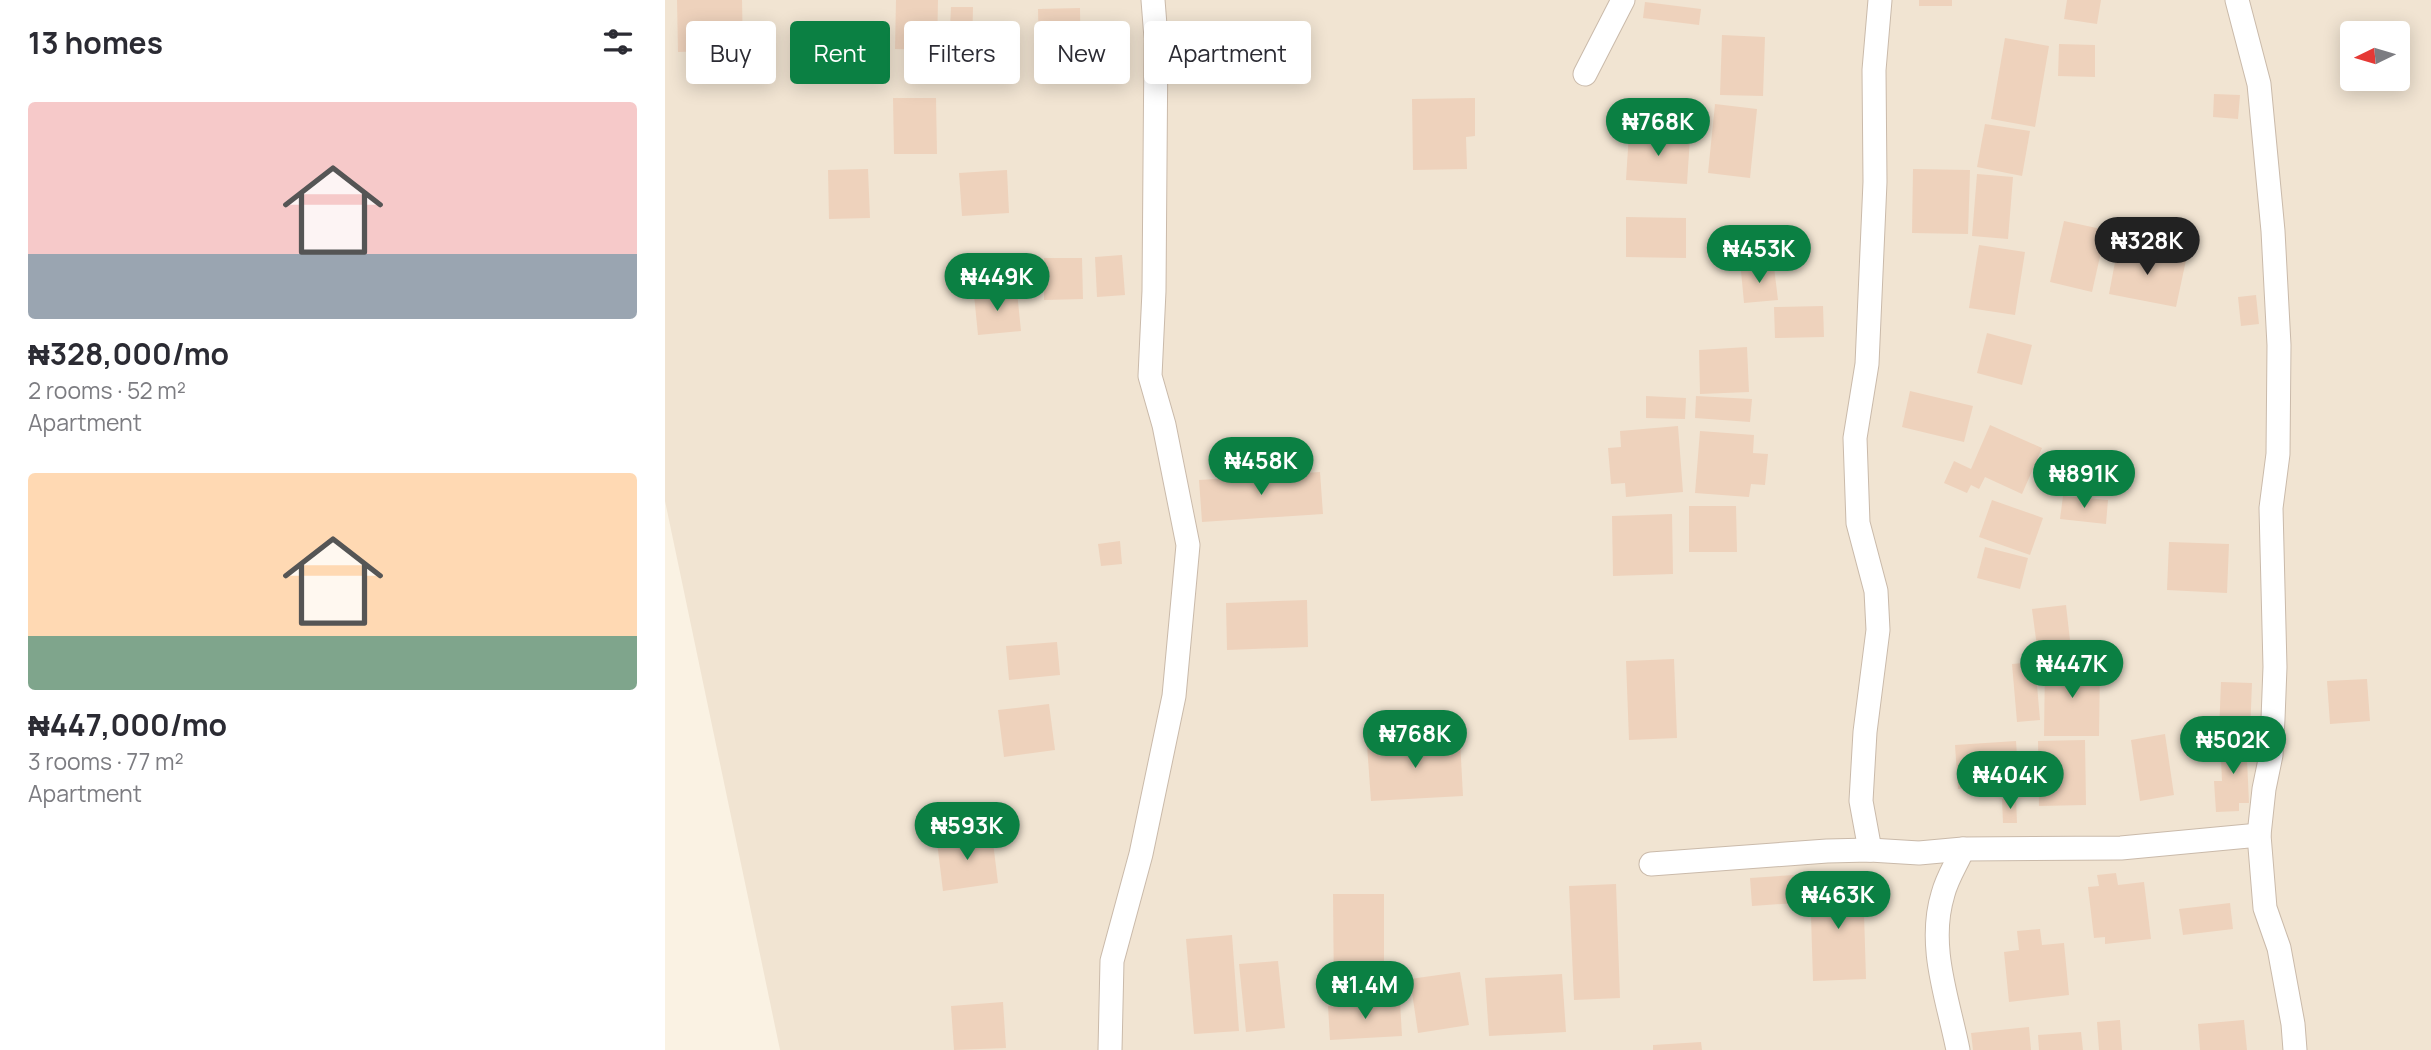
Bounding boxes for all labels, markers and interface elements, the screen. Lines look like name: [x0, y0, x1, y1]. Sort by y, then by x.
chip: Buy: [686, 21, 776, 84]
chip: Rent: [790, 21, 890, 84]
chip: Filters: [904, 21, 1020, 84]
chip: New: [1034, 21, 1130, 84]
chip: Apartment: [1144, 21, 1311, 84]
north arrow: [2340, 21, 2410, 91]
map controls: [2340, 21, 2410, 91]
text: 13 homes: [28, 22, 163, 63]
icon: filters: [599, 23, 637, 61]
pin: ₦768K: [1609, 99, 1707, 158]
text: ₦768K: [1622, 105, 1694, 137]
icon: home: [270, 147, 396, 273]
pin: ₦328K: [2098, 218, 2196, 277]
text: ₦328K: [2111, 224, 2183, 256]
pin: ₦453K: [1710, 226, 1808, 285]
text: ₦453K: [1723, 232, 1795, 264]
pin: ₦449K: [948, 254, 1046, 313]
text: ₦449K: [961, 260, 1033, 292]
text: ₦328,000/mo: [28, 333, 229, 374]
text: 2 rooms · 52 m²: [28, 374, 186, 406]
text: Apartment: [28, 406, 142, 438]
pin: ₦458K: [1212, 438, 1310, 497]
text: ₦458K: [1224, 444, 1298, 476]
pin: ₦891K: [2035, 450, 2133, 510]
text: ₦891K: [2049, 457, 2119, 489]
icon: home: [270, 518, 396, 644]
pin: ₦447K: [2023, 640, 2121, 700]
text: ₦447K: [2036, 647, 2108, 679]
text: ₦447,000/mo: [28, 704, 227, 745]
pin: ₦768K: [1366, 710, 1464, 770]
pin: ₦502K: [2184, 716, 2282, 776]
text: ₦768K: [1379, 717, 1451, 749]
text: ₦502K: [2196, 723, 2270, 755]
text: 3 rooms · 77 m²: [28, 745, 184, 777]
pin: ₦404K: [1961, 752, 2059, 811]
text: ₦404K: [1973, 758, 2047, 790]
text: Apartment: [28, 777, 142, 809]
pin: ₦593K: [918, 802, 1016, 862]
text: ₦593K: [931, 809, 1003, 841]
pin: ₦463K: [1789, 872, 1887, 931]
text: ₦463K: [1801, 878, 1875, 910]
pin: ₦1.4M: [1316, 962, 1414, 1021]
text: ₦1.4M: [1332, 968, 1398, 1000]

